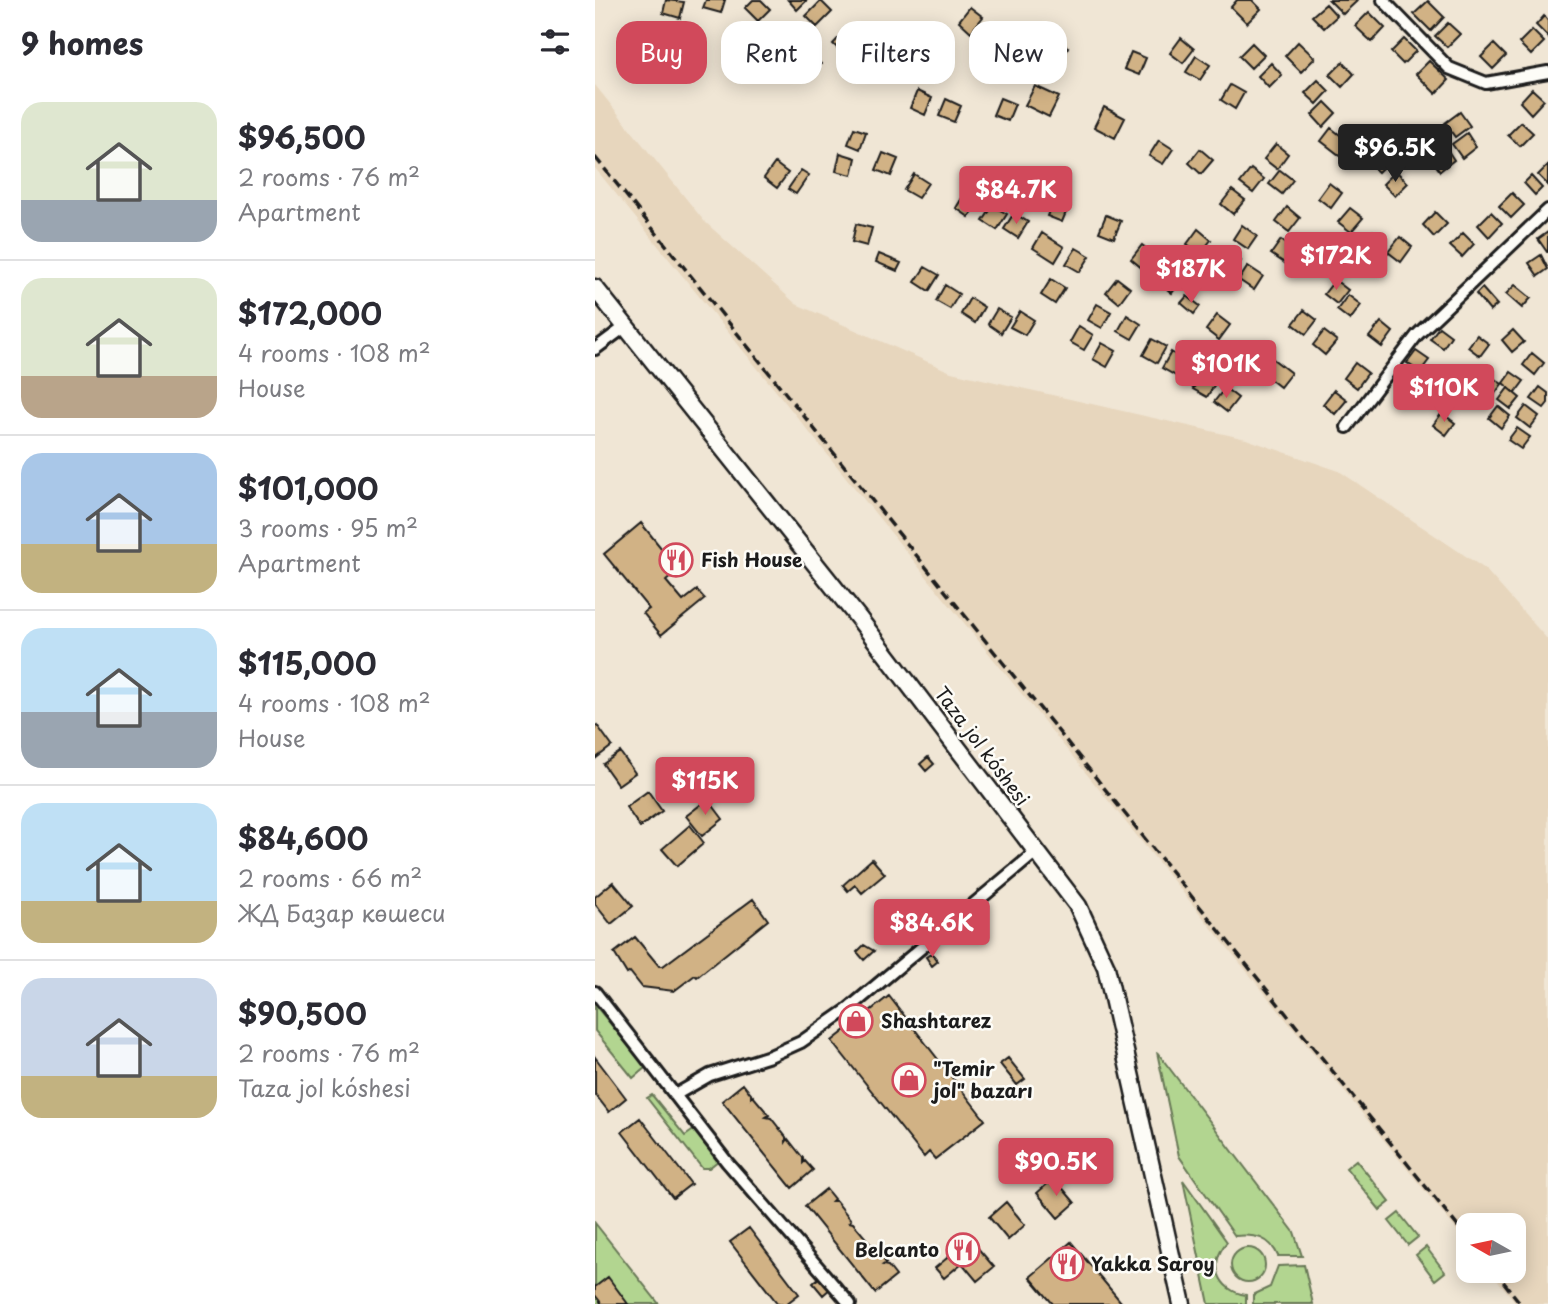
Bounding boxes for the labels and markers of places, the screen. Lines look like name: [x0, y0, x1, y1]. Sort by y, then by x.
pin: $96.5K: [1338, 124, 1452, 184]
pin: $84.7K: [959, 166, 1073, 226]
pin: $172K: [1287, 232, 1385, 292]
pin: $187K: [1142, 246, 1240, 305]
pin: $101K: [1177, 340, 1275, 400]
pin: $110K: [1395, 364, 1493, 424]
restaurant icon: Fish House: [657, 541, 695, 579]
place label: Fish House: [701, 545, 803, 573]
pin: $115K: [656, 758, 754, 817]
pin: $84.6K: [875, 900, 989, 959]
shop icon: Shashtarez: [837, 1002, 875, 1040]
place label: Shashtarez: [881, 1006, 992, 1034]
place label: "Temir jol" bazarı: [930, 1054, 1033, 1104]
shop icon: "Temir jol" bazarı: [890, 1061, 928, 1099]
pin: $90.5K: [999, 1138, 1113, 1198]
restaurant icon: Belcanto: [944, 1231, 982, 1269]
place label: Belcanto: [855, 1235, 939, 1263]
restaurant icon: Yakka Saroy: [1048, 1245, 1086, 1283]
place label: Yakka Saroy: [1091, 1249, 1215, 1277]

